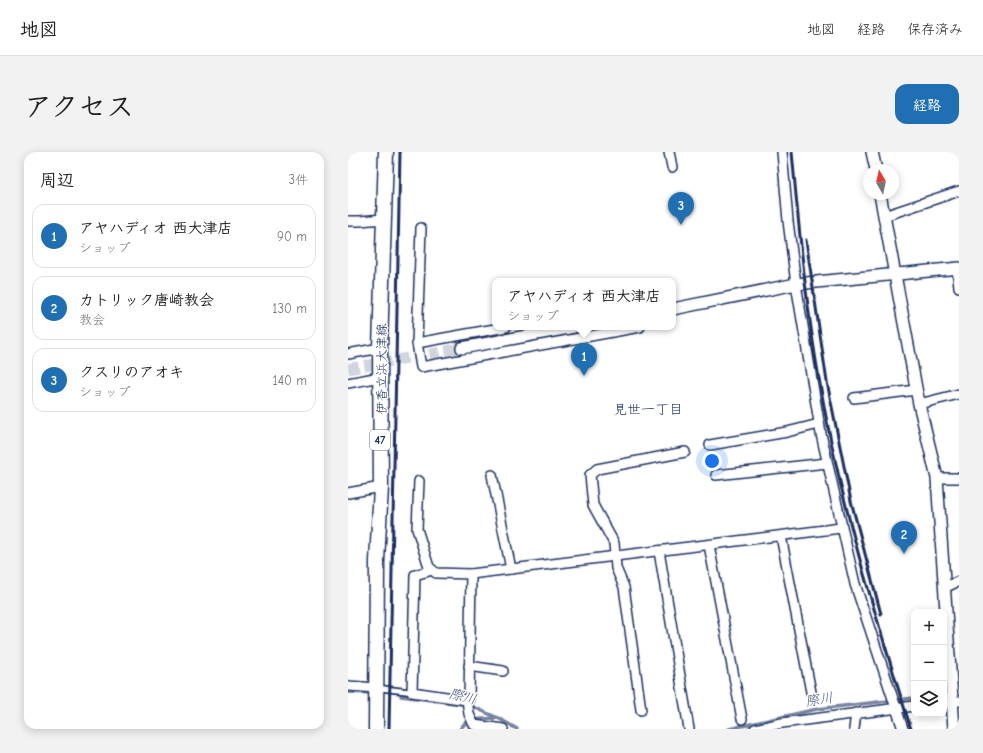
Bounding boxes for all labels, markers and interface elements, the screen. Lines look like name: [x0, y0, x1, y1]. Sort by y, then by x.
text: 地図: [20, 19, 58, 41]
text: 地図: [807, 21, 835, 38]
text: 経路: [857, 21, 885, 38]
text: 保存済み: [907, 21, 963, 38]
button: 経路: [895, 84, 959, 124]
text: アクセス: [24, 91, 134, 123]
north arrow: [863, 164, 899, 200]
text: 周辺: [40, 171, 74, 190]
text: 3件: [288, 172, 308, 187]
pin: 3: [668, 192, 694, 225]
text: アヤハディオ 西大津店: [79, 219, 233, 237]
text: 1: [51, 229, 57, 244]
text: 90 m: [277, 229, 307, 244]
text: ショップ: [79, 240, 130, 255]
popup: [492, 278, 676, 330]
text: アヤハディオ 西大津店: [507, 287, 661, 305]
text: カトリック唐崎教会: [79, 291, 214, 309]
text: 2: [51, 301, 57, 316]
text: 130 m: [272, 301, 307, 316]
text: ショップ: [507, 308, 559, 323]
text: 教会: [79, 312, 105, 327]
street label: 伊香立浜大津線: [374, 323, 389, 415]
pin: 1: [571, 343, 597, 376]
text: クスリのアオキ: [79, 363, 184, 381]
text: 3: [51, 373, 57, 388]
text: 140 m: [273, 373, 307, 388]
text: ショップ: [79, 384, 130, 399]
district label: 見世一丁目: [613, 401, 683, 418]
road number: 47: [370, 430, 390, 450]
your location: [702, 451, 722, 471]
pin: 2: [891, 521, 917, 554]
map controls: [911, 609, 947, 717]
button: +: [911, 609, 947, 645]
button: −: [911, 645, 947, 681]
button: layers: [911, 681, 947, 717]
water label: 際川: [447, 685, 479, 708]
water label: 際川: [804, 689, 834, 710]

